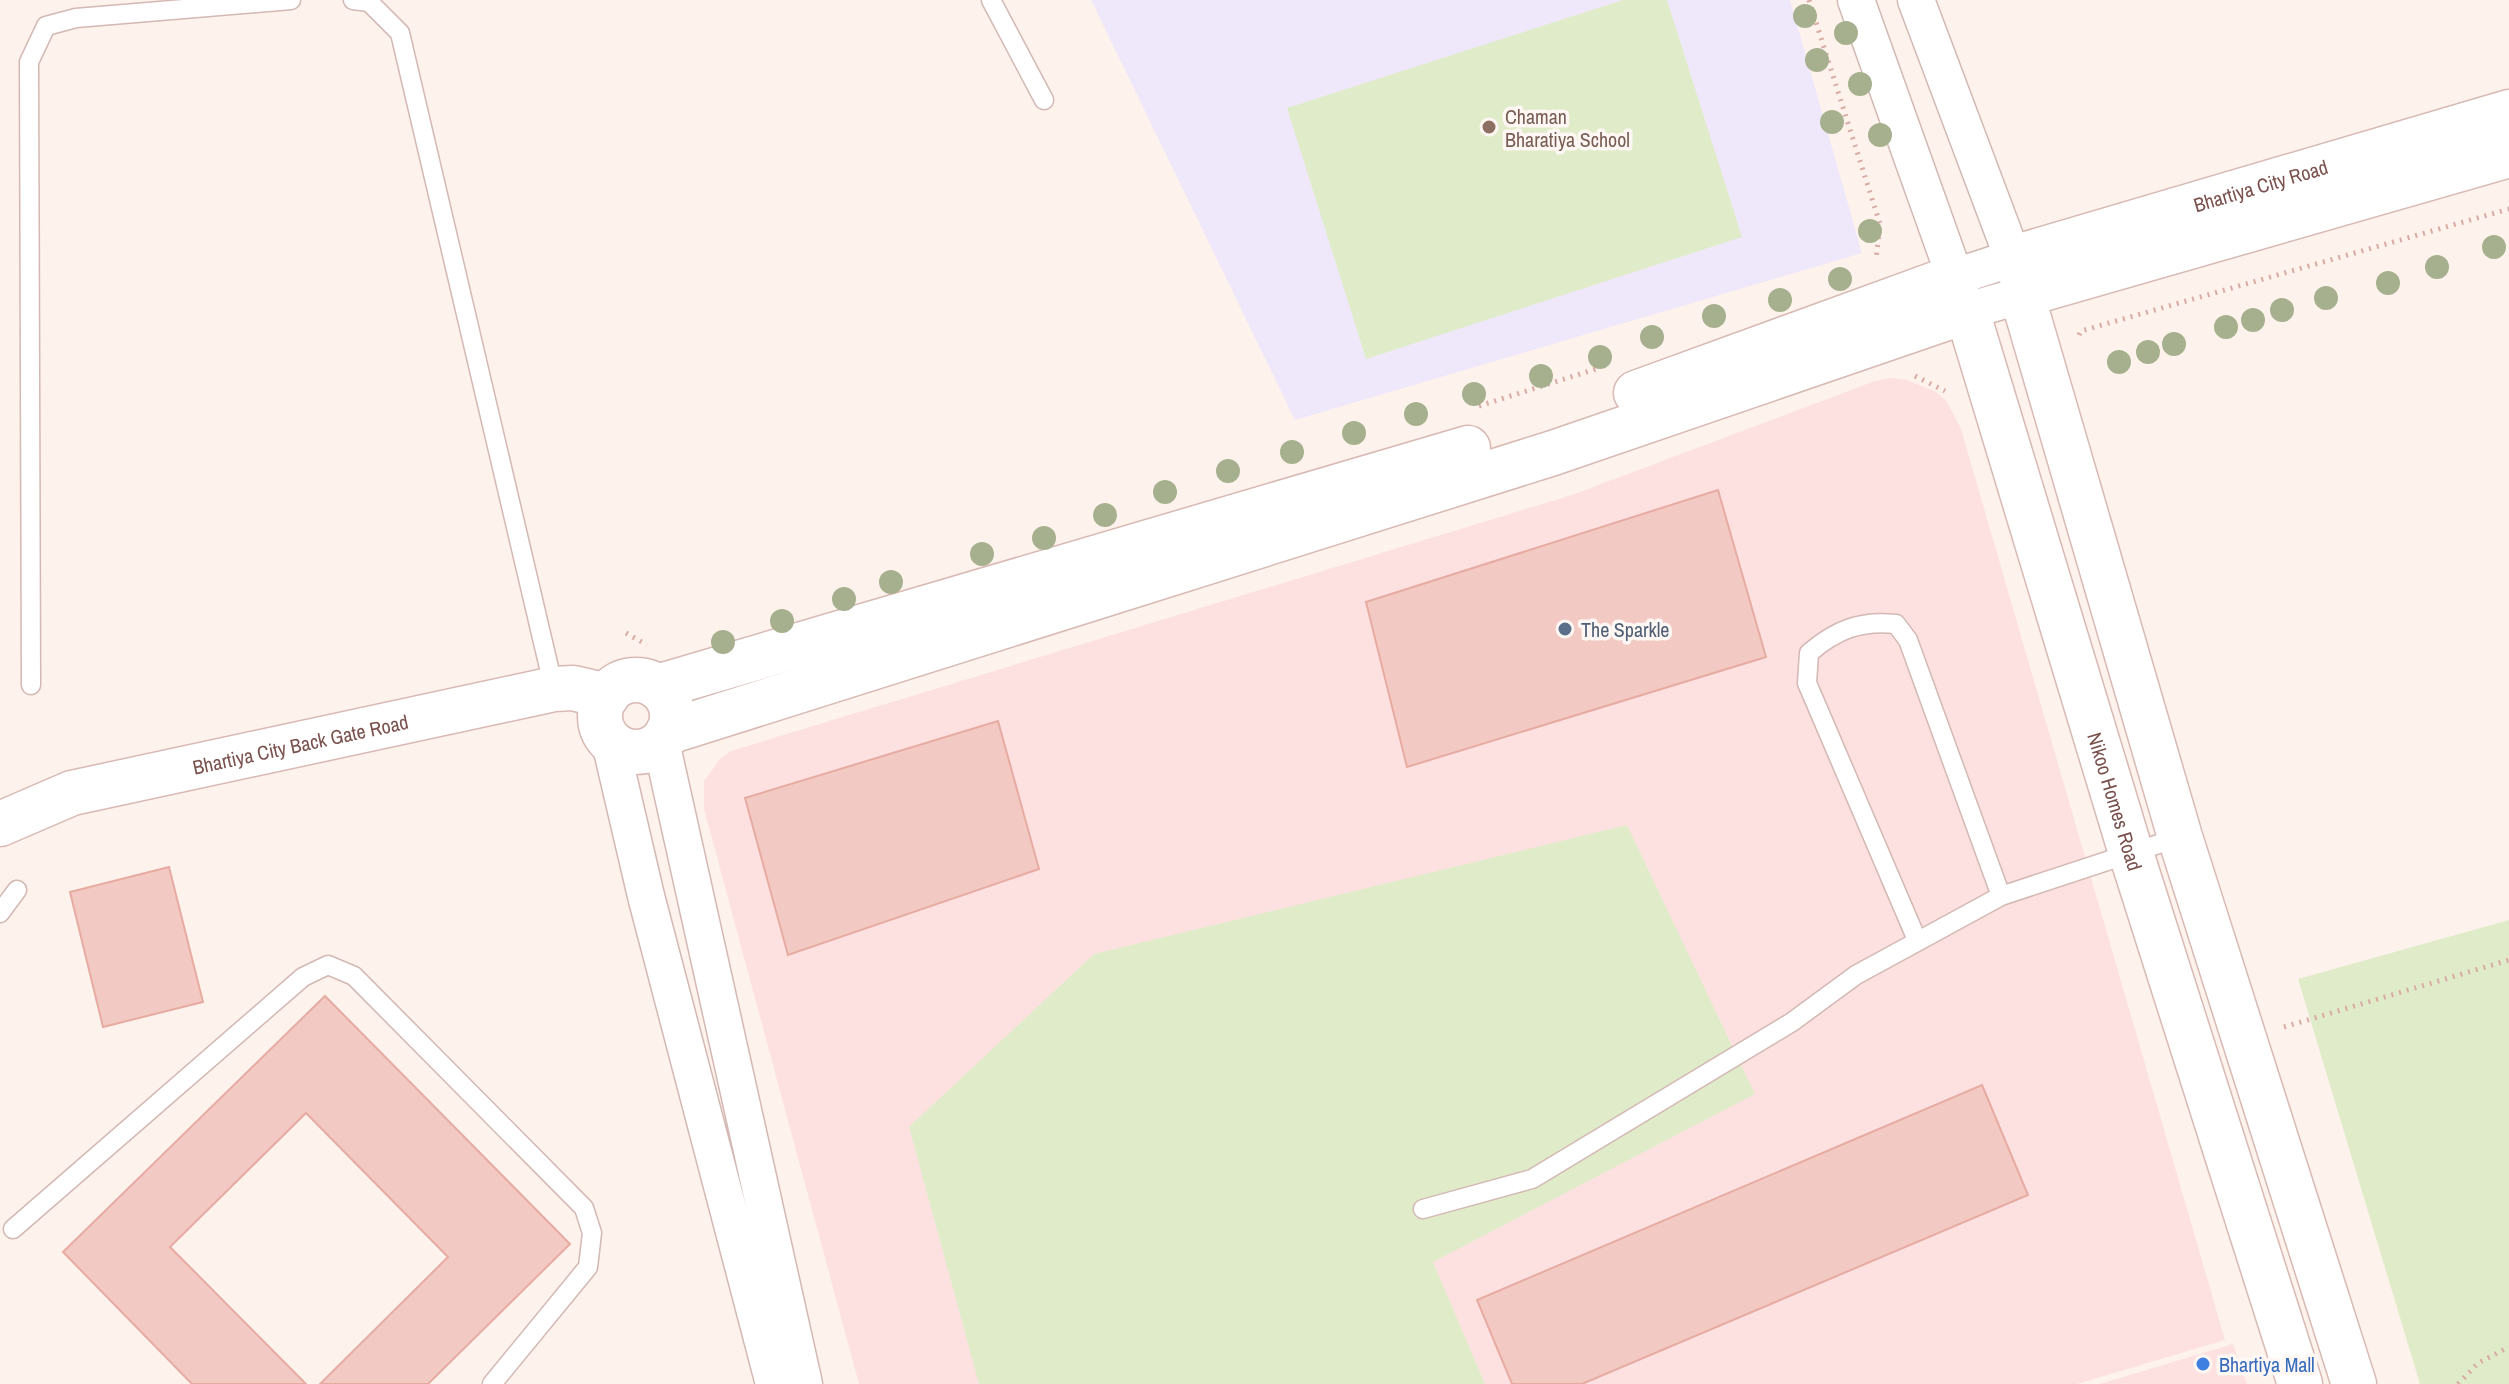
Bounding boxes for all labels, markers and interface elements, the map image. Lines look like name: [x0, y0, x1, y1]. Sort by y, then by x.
place label: Chaman Bharatiya School: [1505, 103, 1630, 153]
marker: Chaman Bharatiya School: [1480, 118, 1498, 136]
street label: Bhartiya City Road: [2190, 153, 2331, 218]
place label: The Sparkle: [1581, 616, 1669, 643]
marker: The Sparkle: [1556, 620, 1574, 638]
street label: Bhartiya City Back Gate Road: [190, 707, 411, 780]
street label: Nikoo Homes Road: [2082, 729, 2149, 874]
place label: Bhartiya Mall: [2219, 1351, 2315, 1378]
marker: Bhartiya Mall: [2194, 1355, 2212, 1373]

